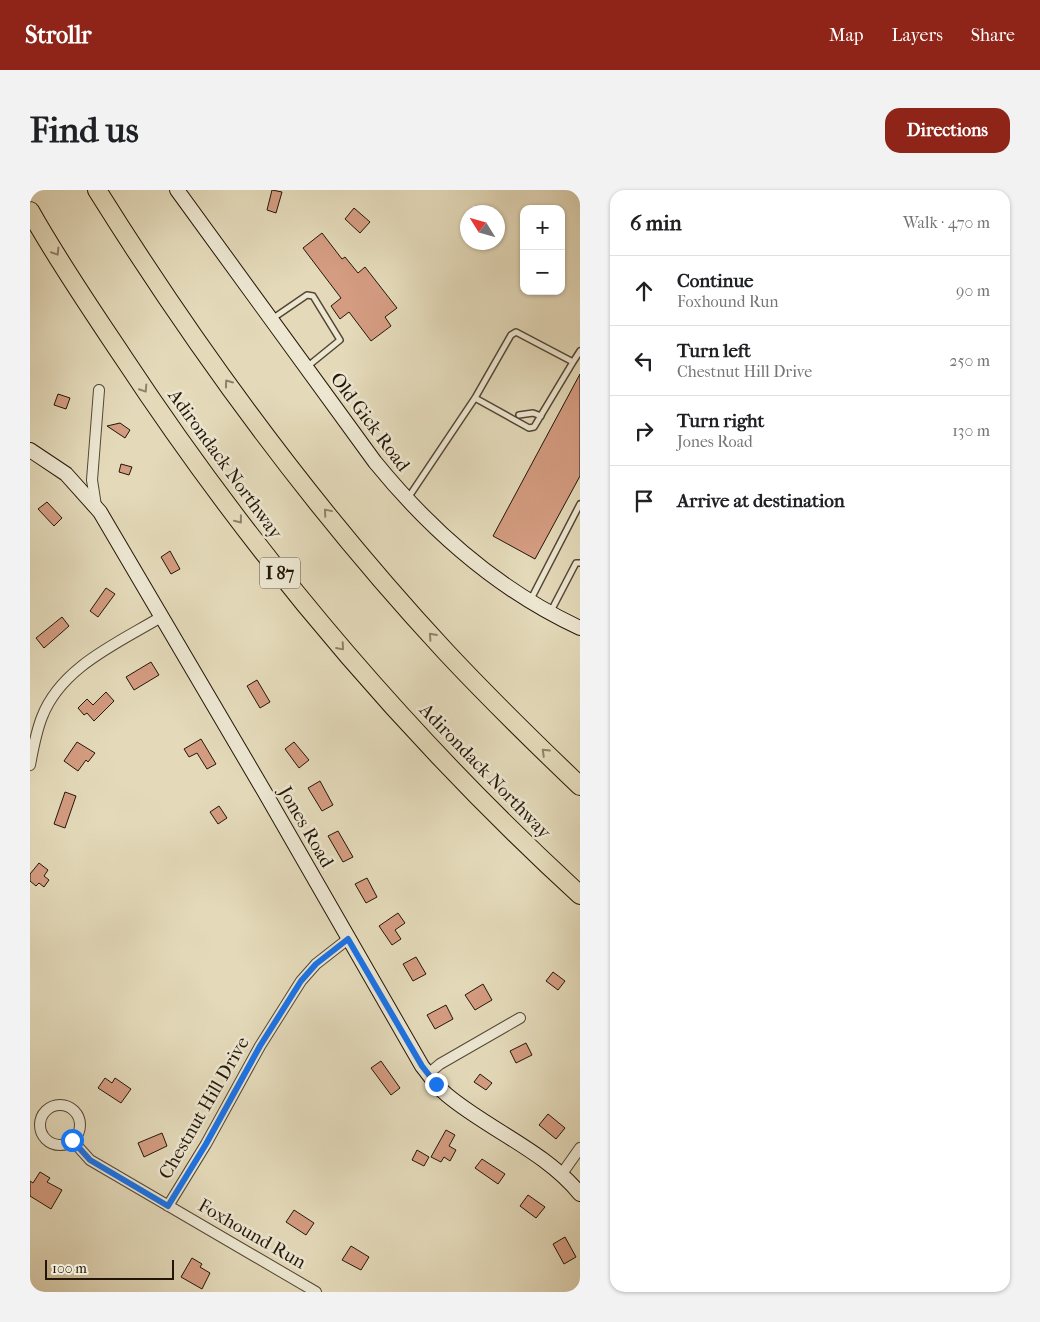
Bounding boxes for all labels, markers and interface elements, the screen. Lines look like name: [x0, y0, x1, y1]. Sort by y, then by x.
text: Strollr: [25, 21, 92, 49]
text: Map: [829, 25, 863, 46]
text: Layers: [891, 25, 943, 46]
text: Share: [971, 25, 1015, 46]
button: Directions: [885, 108, 1010, 153]
text: Find us: [30, 110, 139, 151]
north arrow: [460, 205, 505, 250]
map controls: [520, 205, 565, 295]
button: +: [520, 205, 565, 250]
text: 6 min: [630, 211, 682, 235]
text: Walk · 470 m: [903, 213, 990, 232]
one-way arrow: [49, 247, 59, 256]
button: −: [520, 250, 565, 295]
text: Continue: [677, 270, 753, 292]
icon: ahead: [630, 277, 658, 305]
text: 90 m: [956, 281, 990, 300]
text: Foxhound Run: [677, 292, 779, 311]
text: Turn left: [677, 340, 751, 362]
icon: left: [630, 347, 658, 375]
text: 250 m: [949, 351, 990, 370]
text: Chestnut Hill Drive: [677, 362, 812, 381]
street label: Old Gick Road: [326, 368, 415, 476]
one-way arrow: [225, 380, 233, 389]
one-way arrow: [138, 383, 147, 392]
street label: Adirondack Northway: [163, 384, 287, 544]
text: Turn right: [677, 410, 764, 432]
icon: right: [630, 417, 658, 445]
text: 130 m: [952, 421, 990, 440]
text: Jones Road: [677, 432, 753, 451]
icon: arrive: [630, 487, 658, 515]
text: Arrive at destination: [677, 490, 845, 512]
one-way arrow: [324, 509, 332, 518]
one-way arrow: [233, 514, 242, 524]
road number: I 87: [260, 558, 300, 588]
one-way arrow: [428, 632, 437, 641]
one-way arrow: [335, 641, 343, 650]
street label: Adirondack Northway: [414, 698, 556, 844]
one-way arrow: [542, 749, 551, 758]
street label: Jones Road: [273, 781, 338, 872]
street label: Chestnut Hill Drive: [154, 1033, 254, 1183]
route end: [425, 1073, 448, 1096]
route start: [61, 1129, 84, 1152]
street label: Foxhound Run: [194, 1194, 310, 1274]
scale bar: [45, 1257, 174, 1280]
text: 100 m: [52, 1260, 87, 1277]

